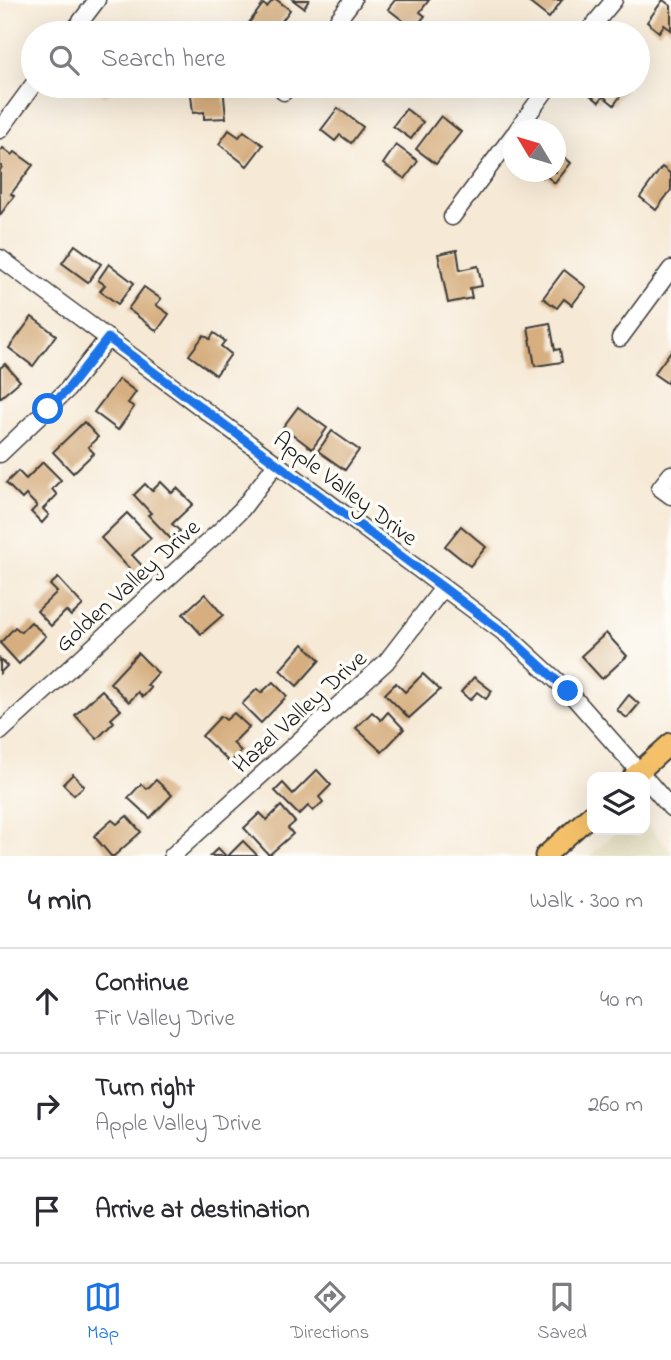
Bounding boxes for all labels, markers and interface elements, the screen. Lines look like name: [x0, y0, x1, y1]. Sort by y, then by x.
search box: [21, 21, 650, 98]
icon: search: [45, 41, 83, 79]
text: Search here: [101, 41, 226, 79]
north arrow: [503, 119, 566, 182]
route start: [32, 393, 63, 424]
street label: Apple Valley Drive: [264, 424, 424, 557]
street label: Golden Valley Drive: [48, 512, 210, 663]
street label: Hazel Valley Drive: [226, 643, 376, 784]
route end: [552, 675, 583, 706]
map controls: [587, 772, 650, 835]
button: layers: [587, 772, 650, 835]
text: 4 min: [28, 880, 91, 924]
text: Walk · 300 m: [529, 885, 643, 918]
text: Continue: [95, 965, 188, 1003]
icon: ahead: [28, 982, 66, 1020]
text: 40 m: [600, 984, 643, 1017]
text: Fir Valley Drive: [95, 1003, 235, 1036]
text: Turn right: [95, 1070, 195, 1108]
icon: right: [28, 1087, 66, 1125]
text: 260 m: [588, 1089, 643, 1122]
text: Apple Valley Drive: [95, 1108, 261, 1141]
icon: arrive: [28, 1192, 66, 1230]
text: Arrive at destination: [95, 1192, 310, 1230]
tab: Map: [84, 1278, 122, 1347]
tab: Directions: [290, 1278, 369, 1347]
tab: Saved: [537, 1278, 587, 1347]

